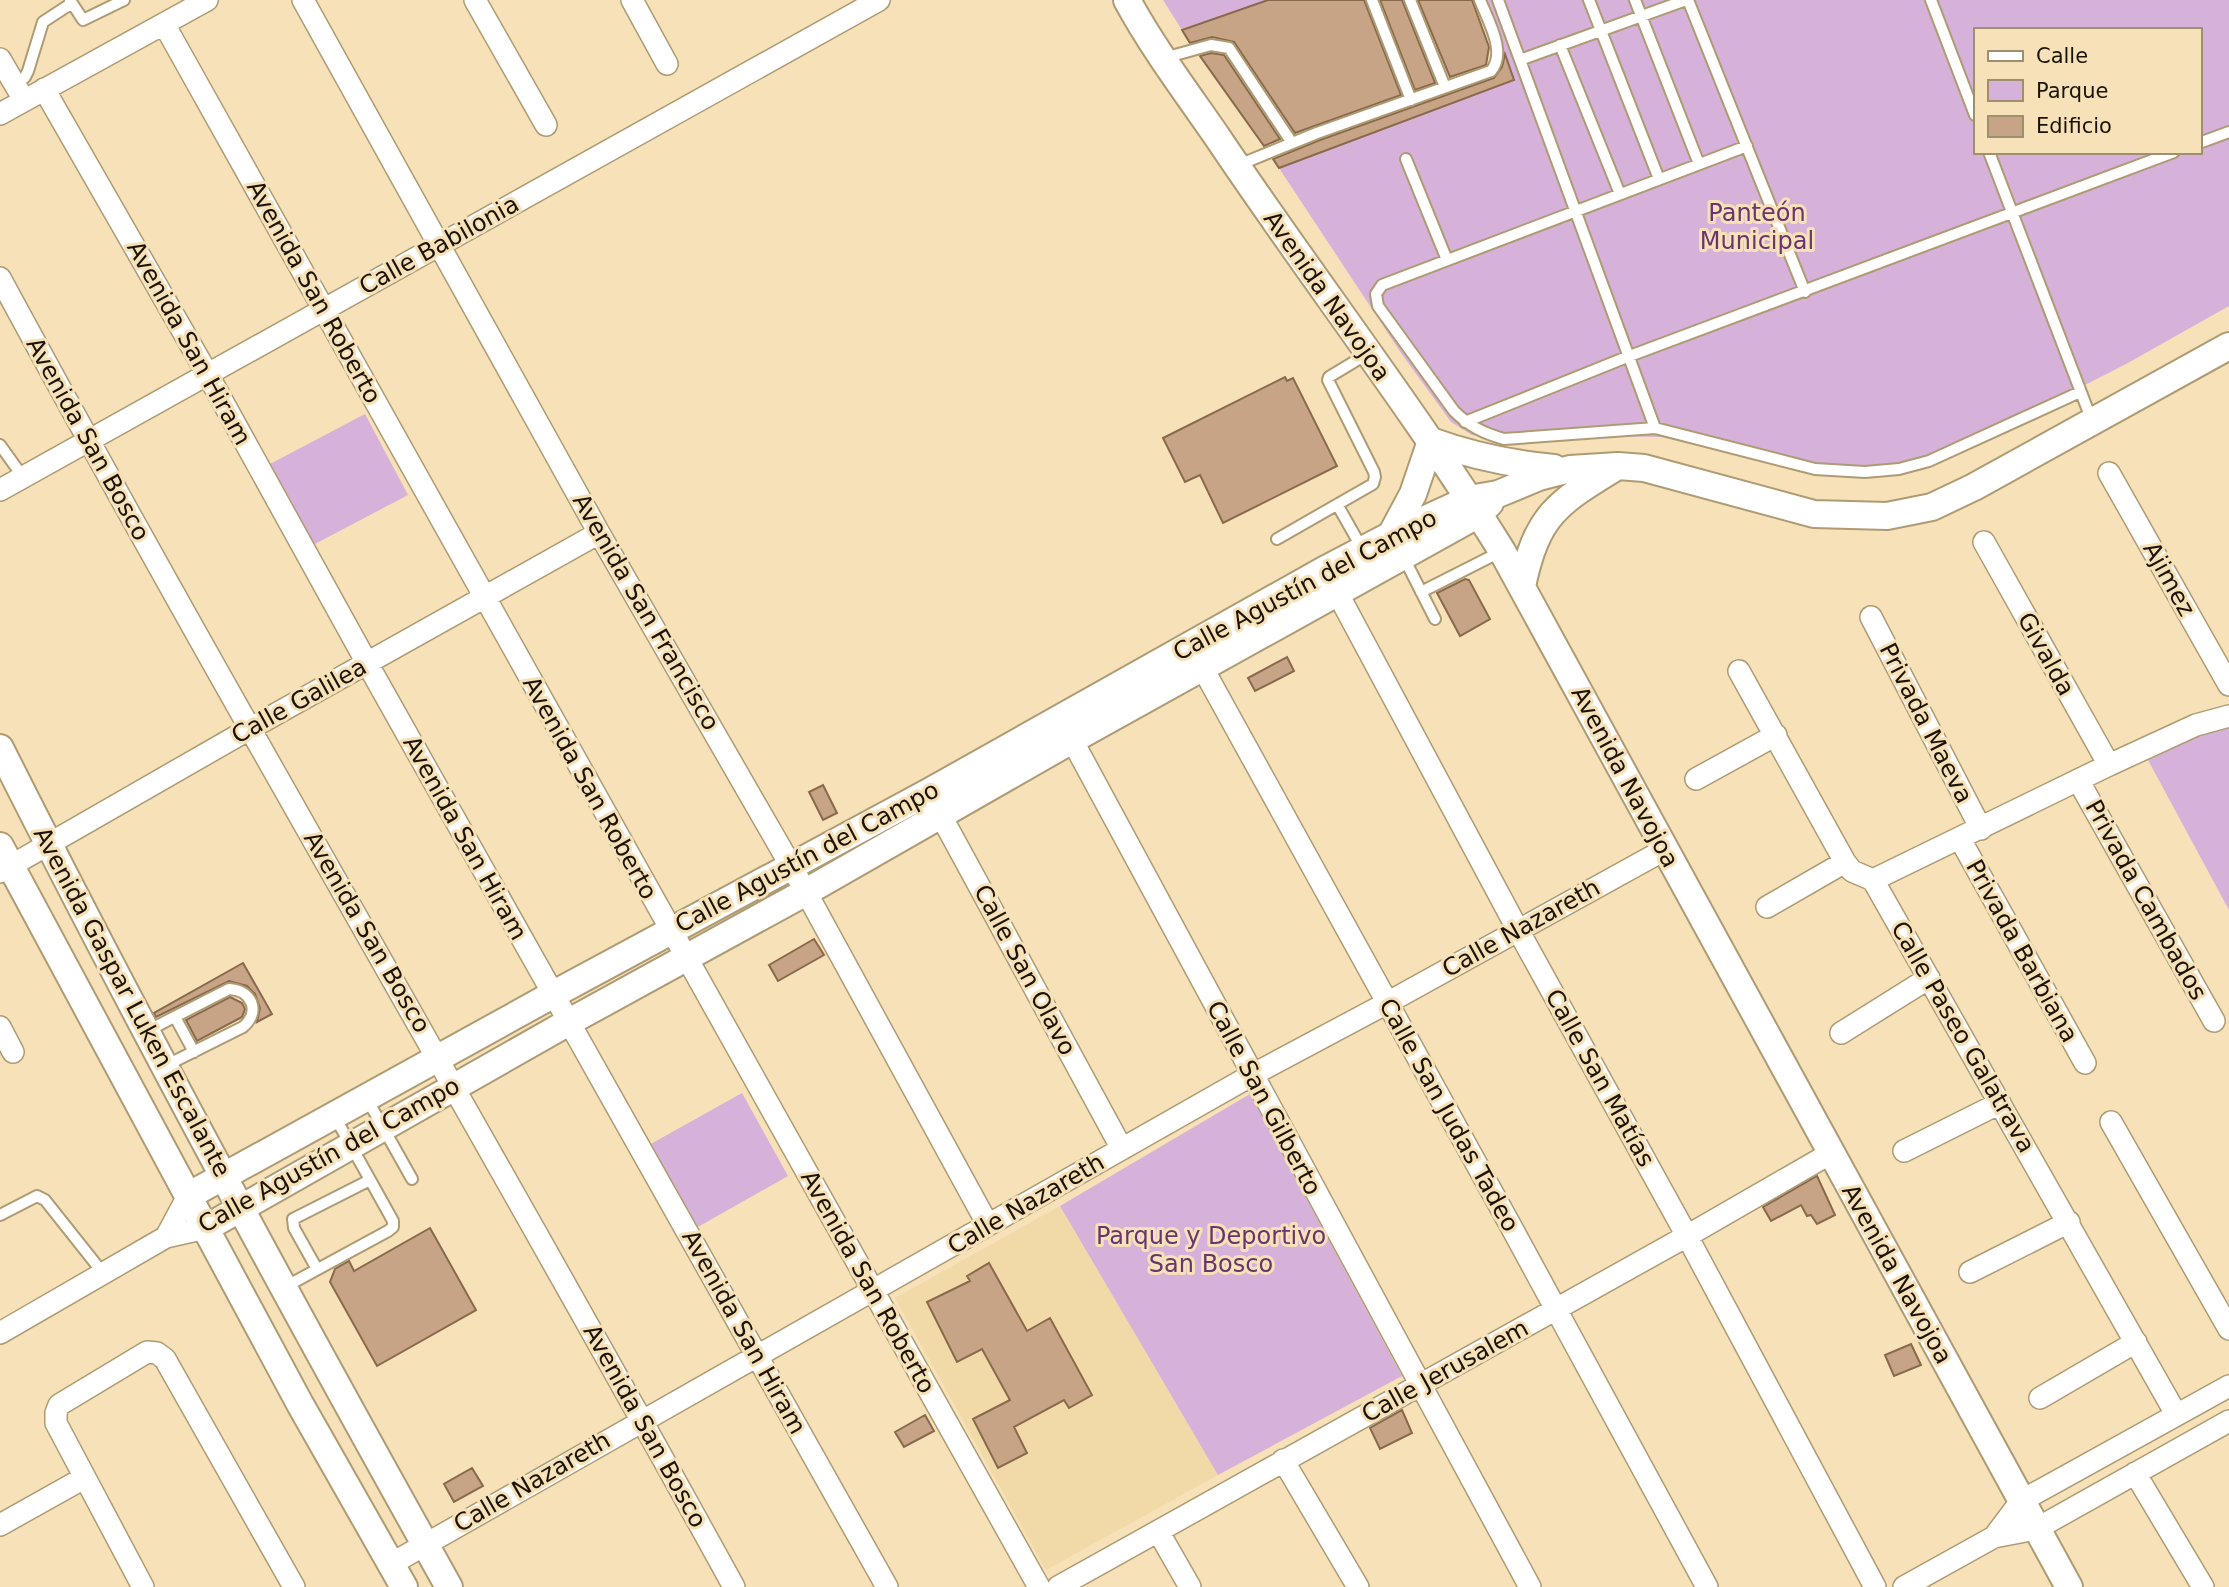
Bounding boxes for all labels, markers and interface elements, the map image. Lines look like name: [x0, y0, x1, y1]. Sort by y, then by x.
legend: [1974, 28, 2201, 154]
text: Calle: [2036, 44, 2088, 68]
text: Parque: [2036, 79, 2108, 103]
text: Edificio: [2036, 114, 2112, 138]
street label: Avenida San Roberto: [241, 176, 387, 408]
street label: Calle Babilonia: [354, 190, 524, 300]
park label: Panteón Municipal: [1700, 199, 1814, 255]
street label: Avenida Navojoa: [1258, 206, 1396, 386]
street label: Avenida San Hiram: [121, 236, 257, 450]
street label: Avenida San Bosco: [21, 333, 155, 545]
street label: Avenida San Francisco: [567, 489, 725, 735]
street label: Calle Agustín del Campo: [1168, 503, 1442, 667]
street label: Ajimez: [2137, 537, 2201, 621]
street label: Givalda: [2012, 608, 2080, 700]
street label: Privada Maeva: [1874, 638, 1978, 808]
street label: Calle Galilea: [227, 652, 371, 750]
street label: Avenida San Roberto: [517, 672, 663, 904]
street label: Avenida Navojoa: [1565, 682, 1685, 872]
street label: Avenida San Hiram: [397, 731, 533, 945]
street label: Calle Agustín del Campo: [670, 775, 944, 939]
street label: Privada Cambados: [2079, 795, 2213, 1005]
street label: Avenida Gaspar Luken Escalante: [28, 822, 236, 1182]
street label: Avenida San Bosco: [298, 826, 436, 1038]
street label: Privada Barbiana: [1960, 855, 2084, 1047]
street label: Calle Nazareth: [1437, 873, 1605, 983]
street label: Calle San Olavo: [968, 880, 1082, 1060]
street label: Calle Paseo Galatrava: [1885, 916, 2041, 1158]
street label: Calle San Matías: [1540, 984, 1660, 1172]
street label: Calle San Judas Tadeo: [1373, 993, 1525, 1237]
street label: Calle San Gilberto: [1201, 996, 1327, 1200]
street label: Calle Agustín del Campo: [193, 1071, 465, 1239]
street label: Calle Nazareth: [943, 1148, 1109, 1260]
street label: Avenida San Roberto: [795, 1166, 941, 1398]
street label: Avenida Navojoa: [1836, 1179, 1958, 1369]
park label: Parque y Deportivo San Bosco: [1096, 1222, 1326, 1278]
street label: Avenida San Hiram: [676, 1225, 812, 1439]
street label: Calle Jerusalem: [1357, 1314, 1533, 1428]
street label: Avenida San Bosco: [578, 1320, 712, 1532]
street label: Calle Nazareth: [449, 1426, 615, 1538]

